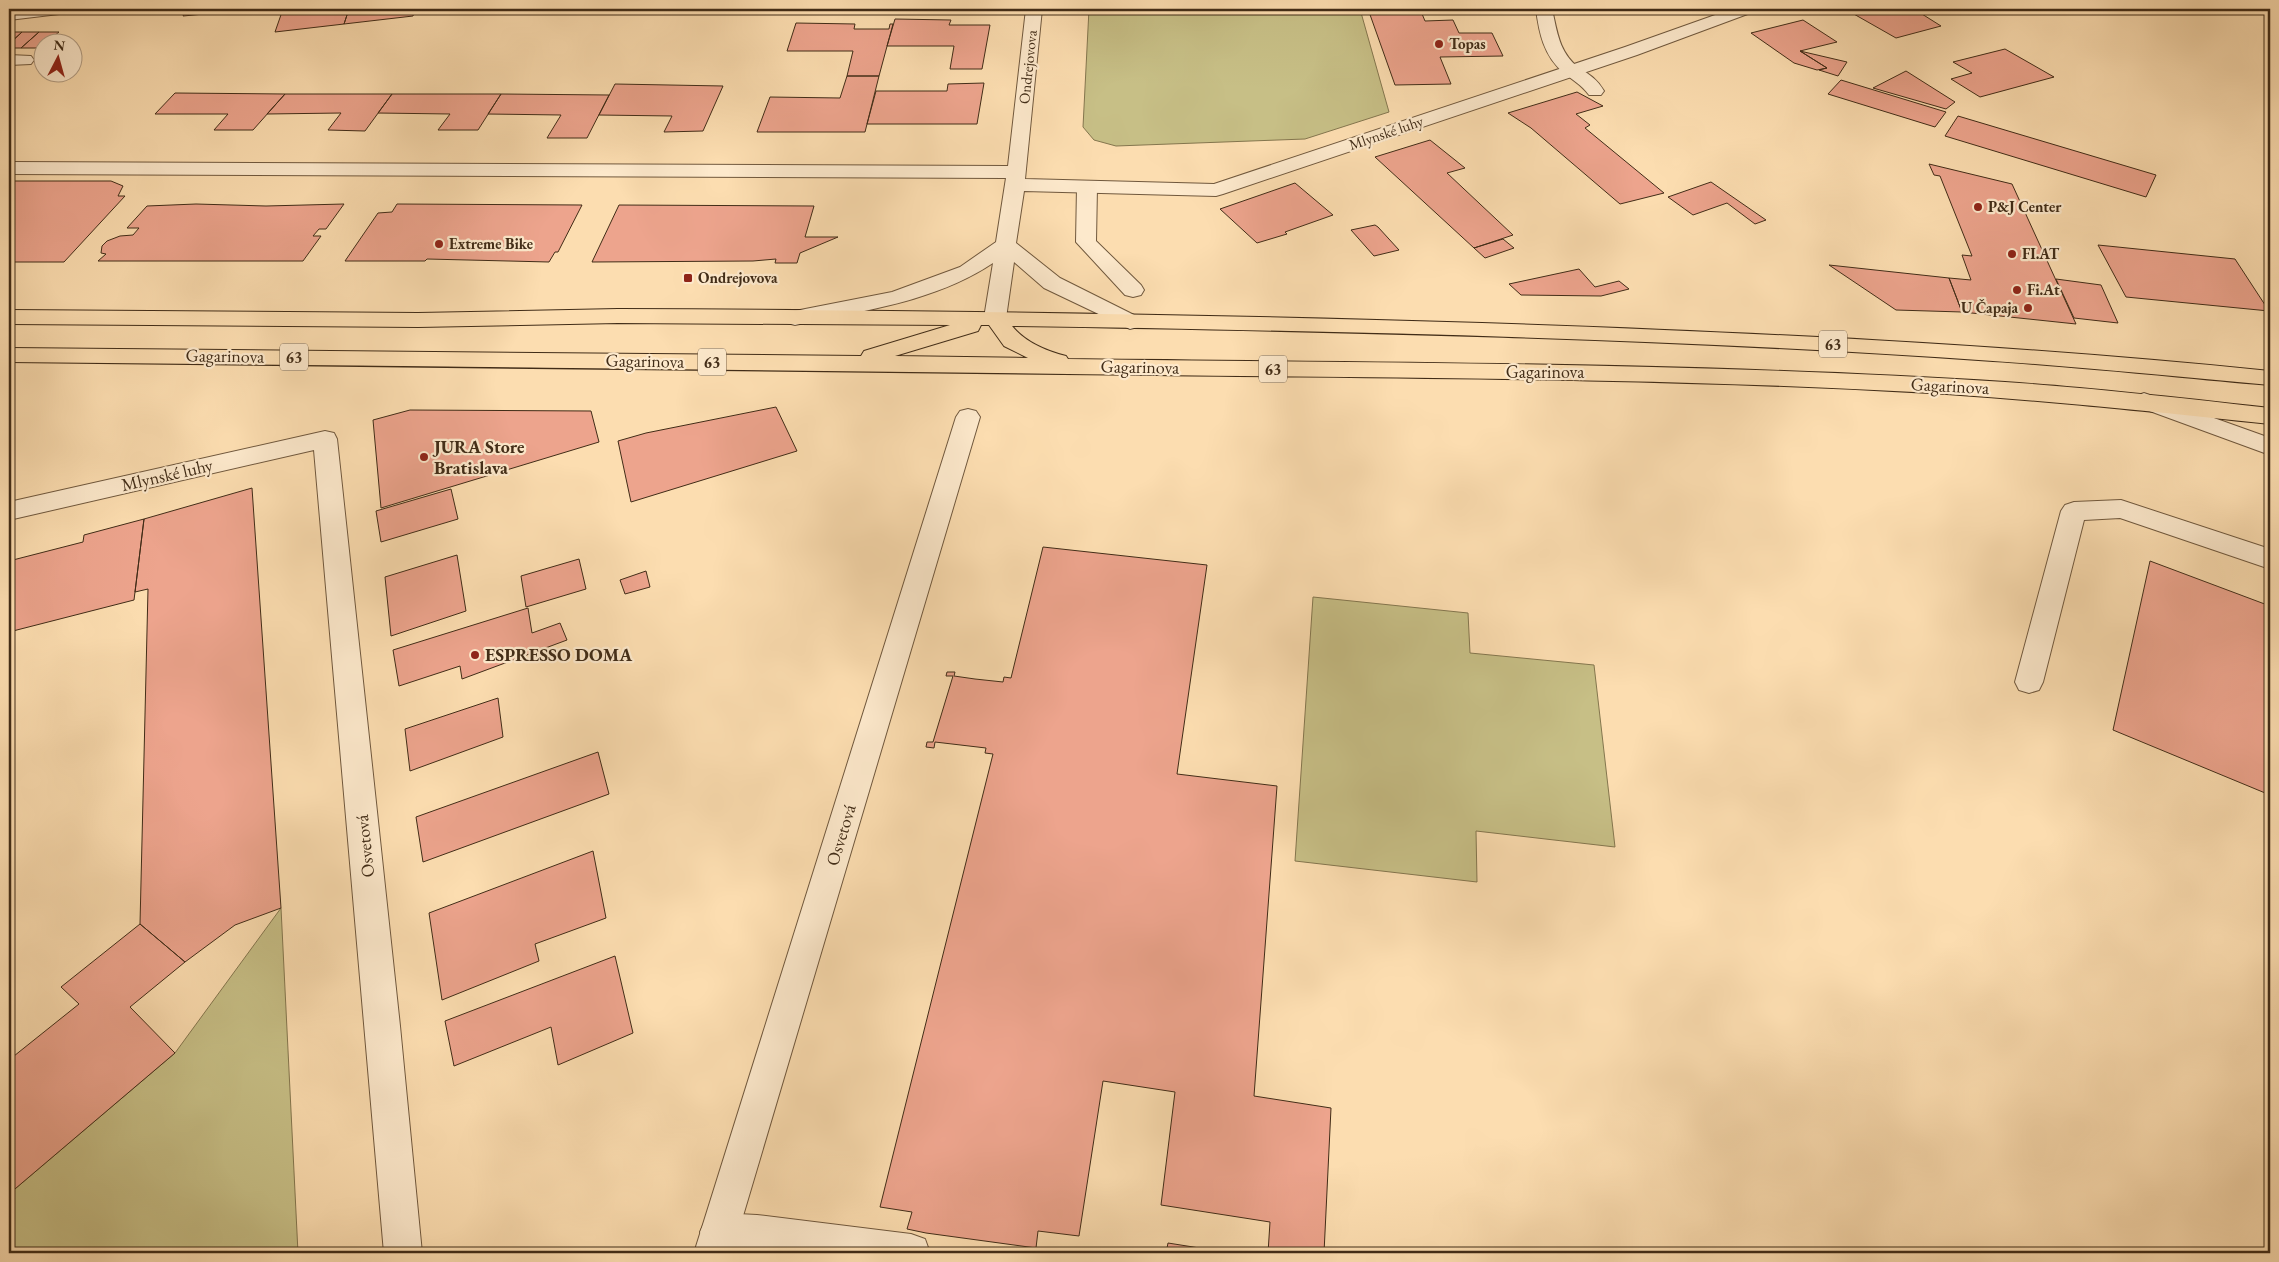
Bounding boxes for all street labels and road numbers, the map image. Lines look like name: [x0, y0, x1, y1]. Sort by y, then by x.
street label: Ondrejovova: [1014, 29, 1041, 105]
street label: Mlynské luhy: [1346, 111, 1426, 154]
road number: 63: [1819, 330, 1847, 358]
street label: Gagarinova: [185, 343, 265, 368]
road number: 63: [280, 344, 308, 371]
street label: Gagarinova: [605, 348, 685, 373]
road number: 63: [698, 348, 726, 376]
street label: Gagarinova: [1100, 354, 1180, 379]
road number: 63: [1259, 356, 1287, 382]
street label: Gagarinova: [1506, 360, 1585, 383]
street label: Gagarinova: [1910, 372, 1991, 399]
street label: Mlynské luhy: [119, 453, 215, 496]
street label: Osvetová: [820, 801, 861, 868]
street label: Osvetová: [350, 813, 379, 879]

